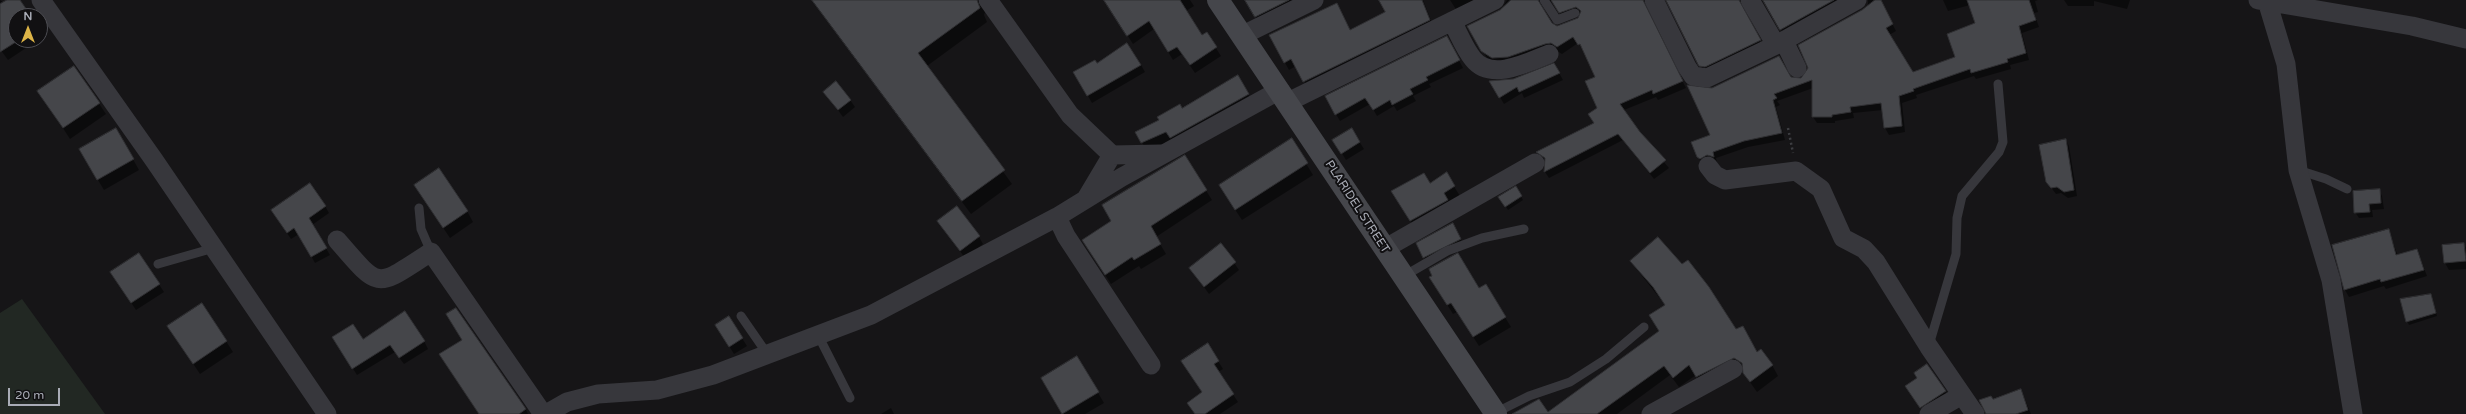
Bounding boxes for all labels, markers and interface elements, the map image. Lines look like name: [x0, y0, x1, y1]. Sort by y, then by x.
north arrow: [8, 8, 48, 48]
text: N: [24, 10, 32, 23]
street label: PLARIDEL STREET: [1322, 158, 1392, 256]
scale bar: [10, 380, 62, 406]
text: 20 m: [15, 388, 44, 402]

